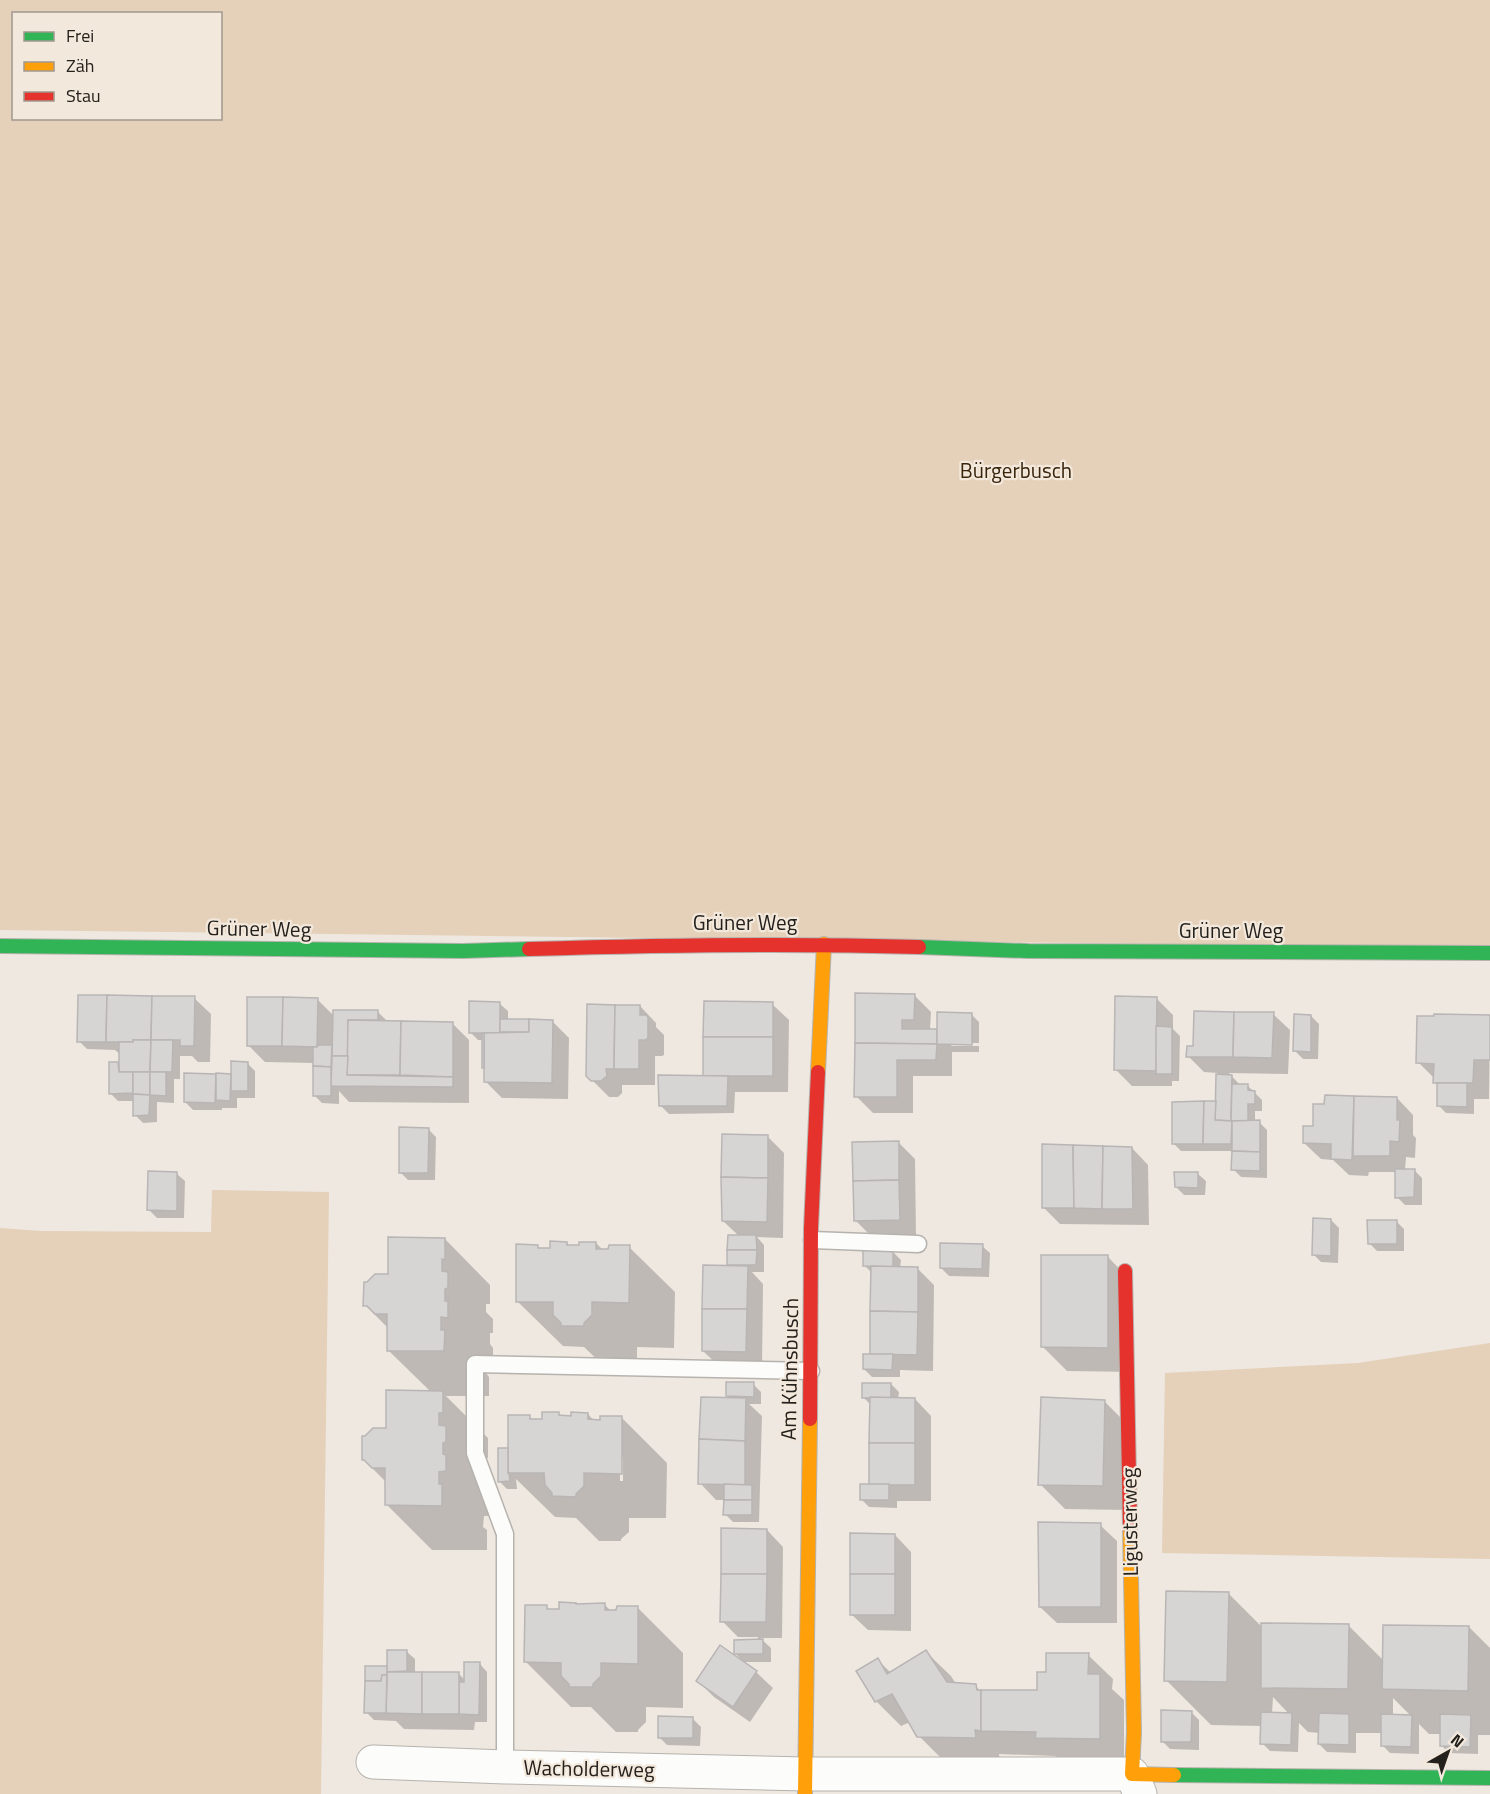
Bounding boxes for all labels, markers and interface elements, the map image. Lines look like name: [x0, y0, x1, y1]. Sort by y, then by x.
legend: [12, 12, 222, 120]
text: Frei: [66, 22, 94, 49]
text: Zäh: [66, 52, 94, 79]
text: Stau: [66, 82, 101, 109]
park label: Bürgerbusch: [960, 454, 1072, 486]
street label: Grüner Weg: [693, 906, 798, 938]
street label: Grüner Weg: [206, 911, 312, 945]
street label: Grüner Weg: [1179, 914, 1284, 946]
street label: Am Kühnsbusch: [772, 1298, 806, 1440]
street label: Ligusterweg: [1112, 1467, 1146, 1577]
north arrow: [1418, 1722, 1478, 1782]
text: N: [1446, 1728, 1470, 1753]
street label: Wacholderweg: [523, 1751, 655, 1785]

